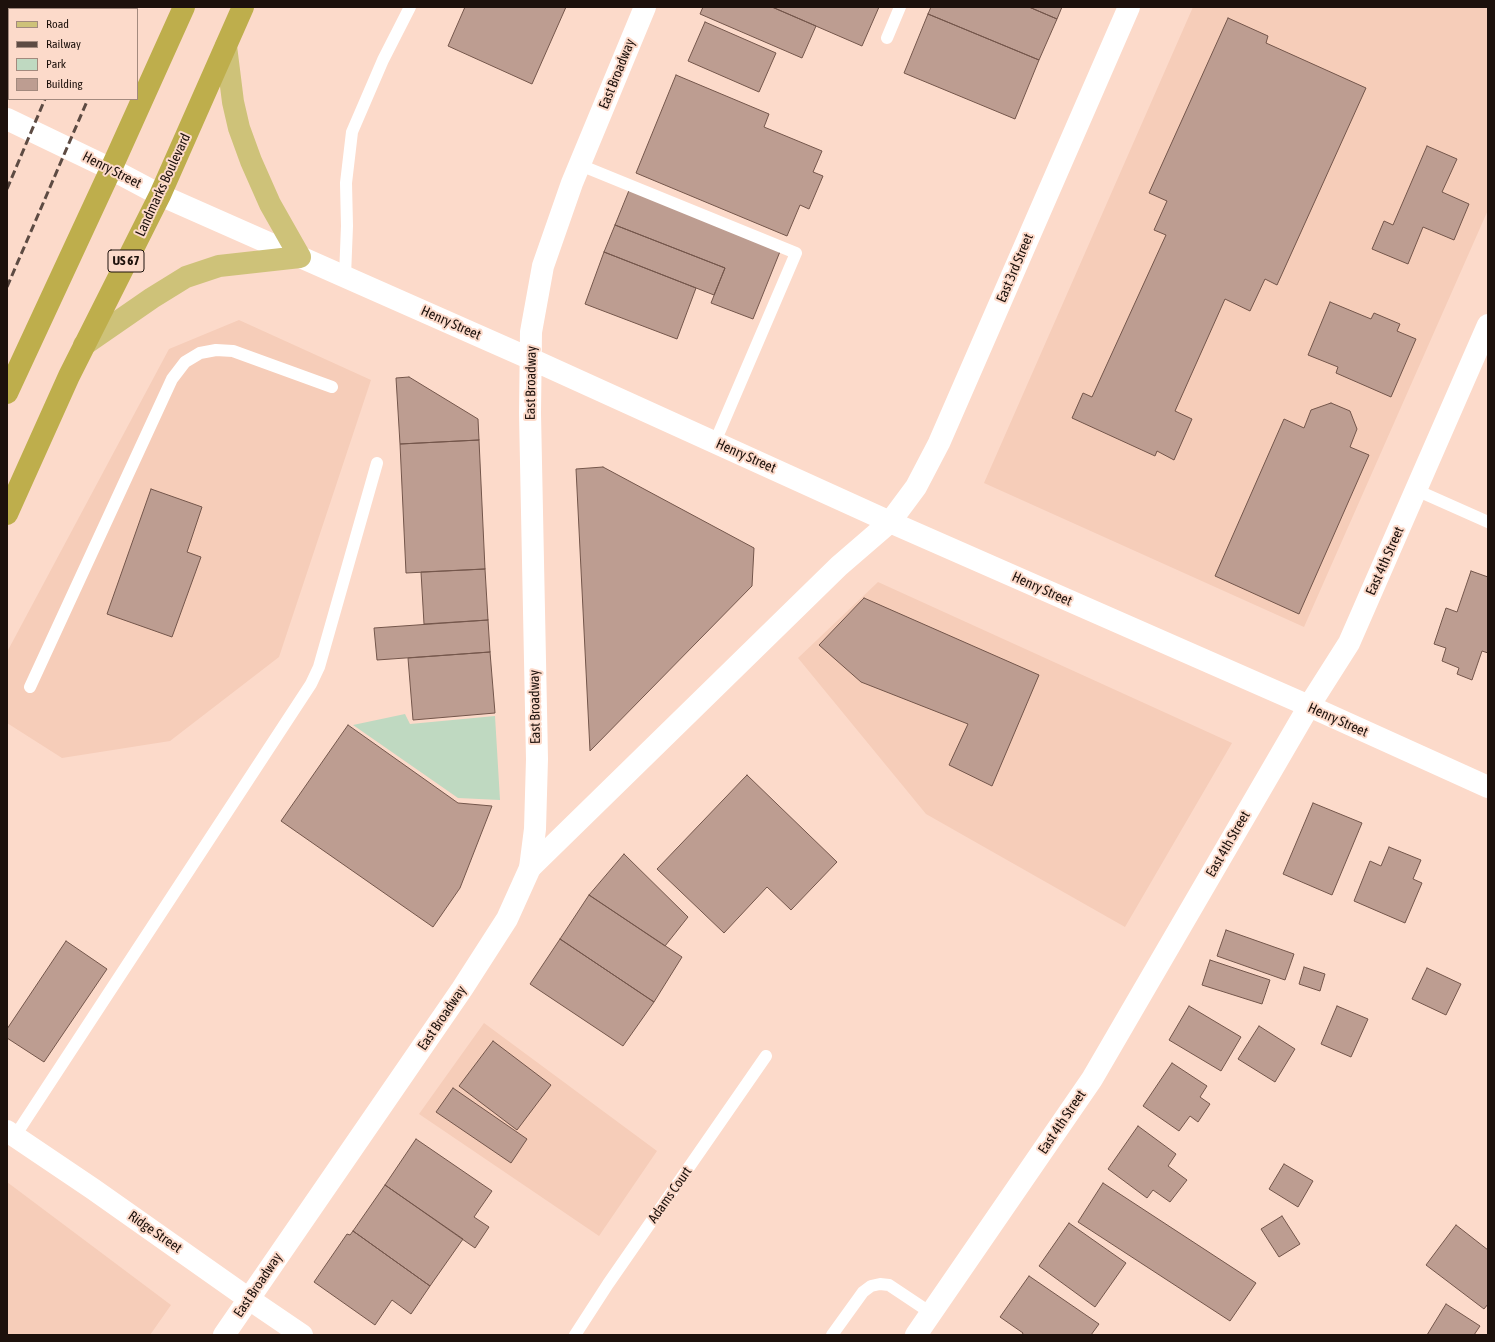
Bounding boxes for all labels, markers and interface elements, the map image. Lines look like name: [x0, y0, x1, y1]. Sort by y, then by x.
legend: [8, 8, 138, 100]
text: Road: [46, 17, 69, 31]
street label: East Broadway: [595, 36, 639, 112]
text: Railway: [46, 37, 81, 51]
text: Park: [46, 57, 66, 71]
text: Building: [46, 77, 83, 91]
street label: Landmarks Boulevard: [132, 131, 194, 239]
street label: Henry Street: [80, 148, 144, 192]
street label: East 3rd Street: [993, 231, 1037, 305]
road number: US 67: [108, 250, 144, 272]
street label: Henry Street: [418, 302, 484, 344]
street label: East Broadway: [522, 346, 540, 420]
street label: Henry Street: [713, 435, 779, 477]
street label: East 4th Street: [1362, 524, 1408, 598]
street label: Henry Street: [1009, 568, 1075, 610]
street label: East Broadway: [526, 670, 544, 744]
street label: Henry Street: [1305, 699, 1371, 741]
street label: East 4th Street: [1202, 808, 1254, 880]
street label: East Broadway: [414, 982, 470, 1054]
street label: East 4th Street: [1035, 1087, 1089, 1157]
street label: Adams Court: [645, 1164, 695, 1226]
street label: Ridge Street: [125, 1207, 185, 1257]
street label: East Broadway: [230, 1249, 286, 1321]

